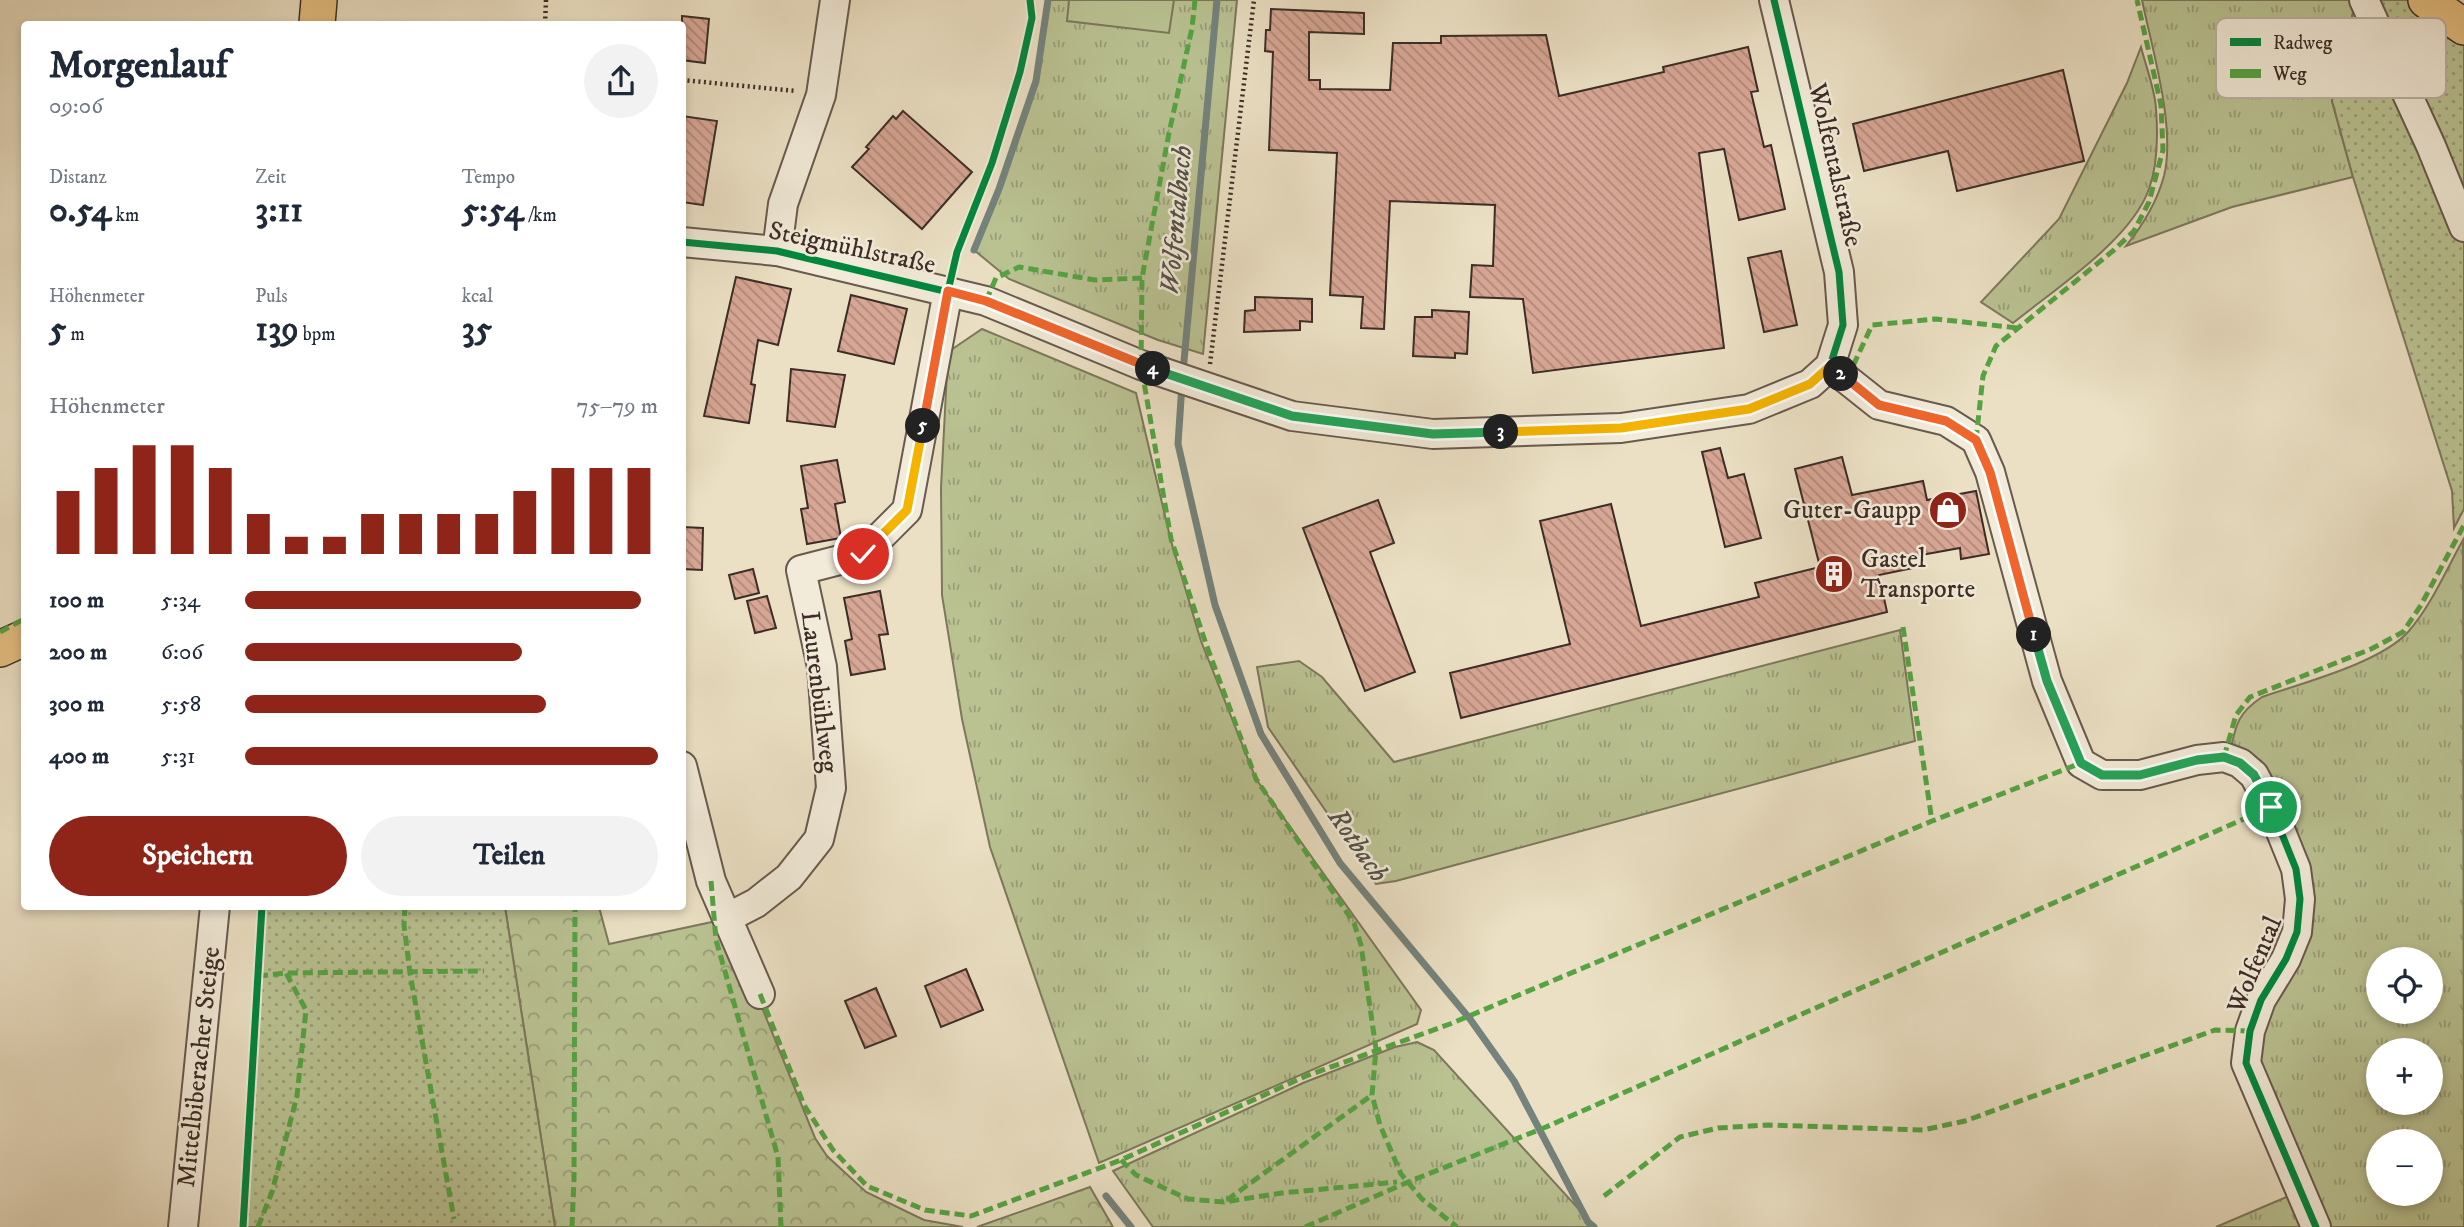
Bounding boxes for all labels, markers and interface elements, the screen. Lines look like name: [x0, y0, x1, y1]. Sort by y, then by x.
legend: [2216, 18, 2446, 98]
text: Radweg: [2273, 32, 2333, 55]
text: Morgenlauf: [49, 42, 228, 90]
button: share: [584, 44, 658, 118]
text: Weg: [2272, 63, 2307, 86]
street label: Wolfentalstraße: [1800, 79, 1870, 250]
text: 09:06: [49, 92, 103, 121]
water label: Wolfentalbach: [1152, 144, 1200, 296]
text: Distanz: [49, 166, 107, 189]
text: Zeit: [255, 166, 286, 189]
text: Tempo: [462, 166, 515, 189]
text: 0.54: [49, 189, 111, 233]
text: 3:11: [255, 189, 303, 233]
text: 5:54: [462, 189, 524, 233]
text: km: [111, 204, 139, 227]
text: /km: [524, 204, 557, 227]
street label: Steigmühlstraße: [766, 214, 938, 282]
text: Höhenmeter: [49, 285, 145, 308]
text: Puls: [255, 285, 288, 308]
text: kcal: [462, 285, 493, 308]
text: 5: [49, 308, 66, 352]
text: 139: [255, 308, 299, 352]
text: 35: [462, 308, 492, 352]
text: m: [66, 323, 85, 346]
text: bpm: [299, 323, 336, 346]
pin: 4: [1136, 352, 1170, 386]
pin: 2: [1824, 356, 1858, 392]
text: 4: [1147, 357, 1158, 380]
text: 2: [1836, 362, 1845, 385]
text: Höhenmeter: [49, 392, 165, 421]
text: 75–79 m: [577, 392, 658, 421]
pin: 5: [906, 408, 940, 444]
text: 5: [918, 414, 927, 437]
pin: 3: [1484, 414, 1518, 450]
text: 3: [1497, 420, 1504, 443]
shop icon: Guter-Gaupp: [1927, 489, 1969, 531]
place label: Guter-Gaupp: [1783, 494, 1921, 527]
pin: [833, 524, 893, 584]
icon: check: [844, 535, 882, 573]
place label: Gastel Transporte: [1861, 543, 1975, 606]
building icon: Gastel Transporte: [1813, 553, 1855, 595]
text: 100 m: [49, 586, 104, 615]
text: 5:34: [161, 586, 200, 615]
street label: Laurenbühlweg: [793, 609, 845, 775]
pin: 1: [2016, 618, 2052, 652]
text: 1: [2030, 623, 2037, 646]
text: 200 m: [49, 638, 107, 667]
text: 6:06: [161, 638, 203, 667]
text: 300 m: [49, 690, 105, 719]
text: 5:58: [161, 690, 201, 719]
text: 400 m: [49, 742, 109, 771]
text: 5:31: [161, 742, 195, 771]
pin: [2241, 777, 2301, 837]
icon: arrive: [2252, 788, 2290, 826]
water label: Rotbach: [1319, 800, 1396, 889]
button: Speichern: [49, 816, 347, 896]
button: Teilen: [361, 816, 658, 896]
street label: Wolfental: [2219, 911, 2290, 1020]
street label: Mittelbiberacher Steige: [170, 945, 228, 1189]
map controls: [2366, 947, 2443, 1206]
button: locate: [2366, 947, 2443, 1024]
button: +: [2366, 1038, 2443, 1115]
button: −: [2366, 1129, 2443, 1206]

